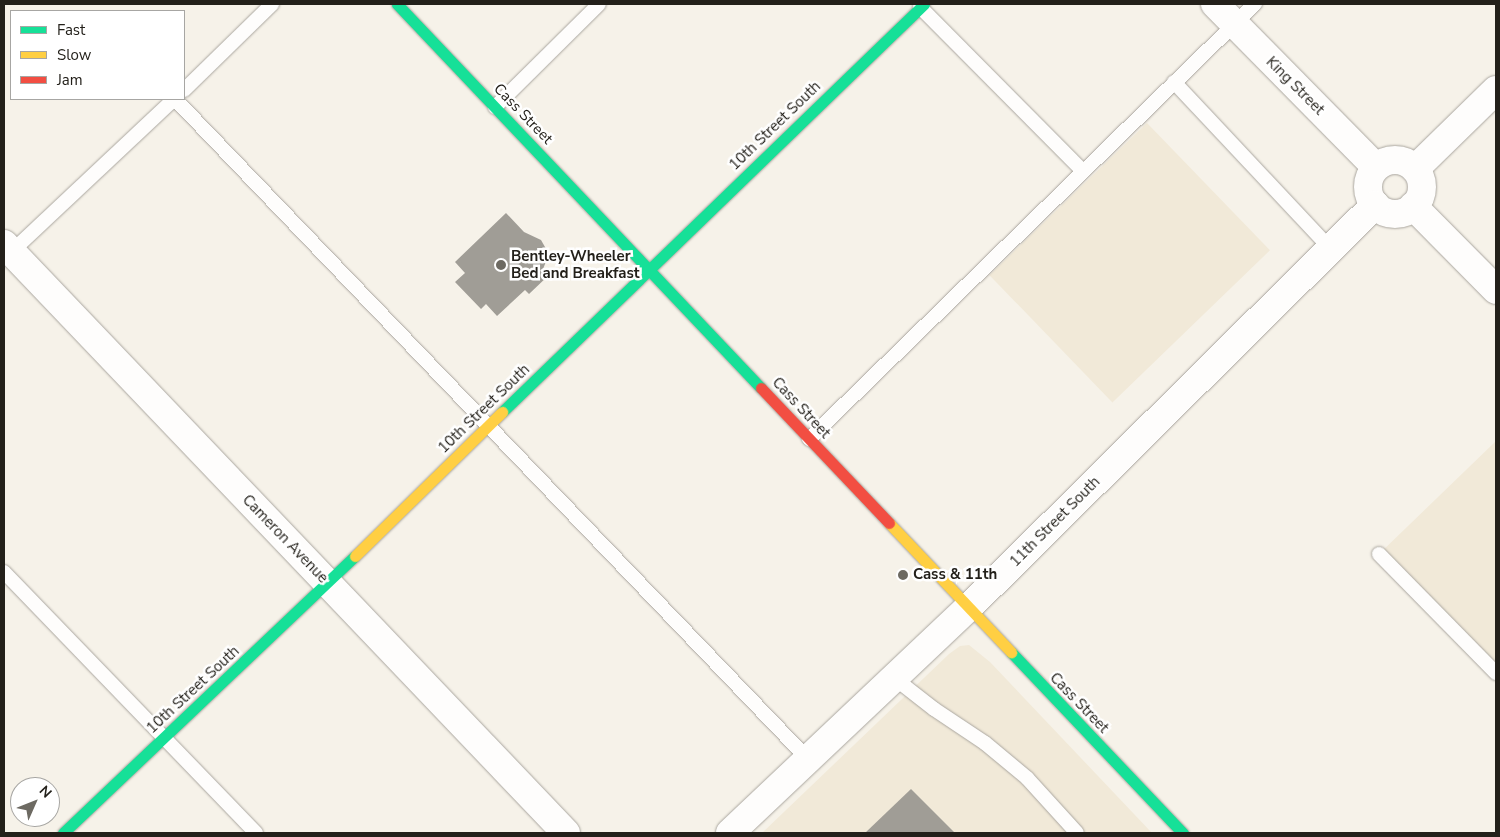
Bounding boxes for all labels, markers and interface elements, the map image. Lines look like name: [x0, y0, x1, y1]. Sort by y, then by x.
legend: [10, 10, 185, 100]
text: Fast: [57, 20, 85, 40]
text: Slow: [57, 45, 91, 65]
street label: King Street: [1262, 53, 1328, 119]
text: Jam: [57, 70, 83, 90]
street label: 10th Street South: [726, 78, 824, 174]
street label: Cass Street: [490, 80, 556, 148]
place label: Bentley-Wheeler Bed and Breakfast: [511, 247, 640, 282]
marker: Bentley-Wheeler Bed and Breakfast: [495, 259, 507, 271]
street label: 10th Street South: [435, 361, 533, 457]
street label: Cass Street: [768, 374, 834, 442]
street label: 11th Street South: [1006, 473, 1104, 571]
street label: Cameron Avenue: [238, 491, 332, 587]
place label: Cass & 11th: [913, 566, 997, 584]
marker: Cass & 11th: [897, 569, 909, 581]
street label: 10th Street South: [143, 642, 243, 738]
street label: Cass Street: [1046, 669, 1112, 737]
north arrow: [10, 777, 60, 827]
text: N: [35, 782, 56, 802]

